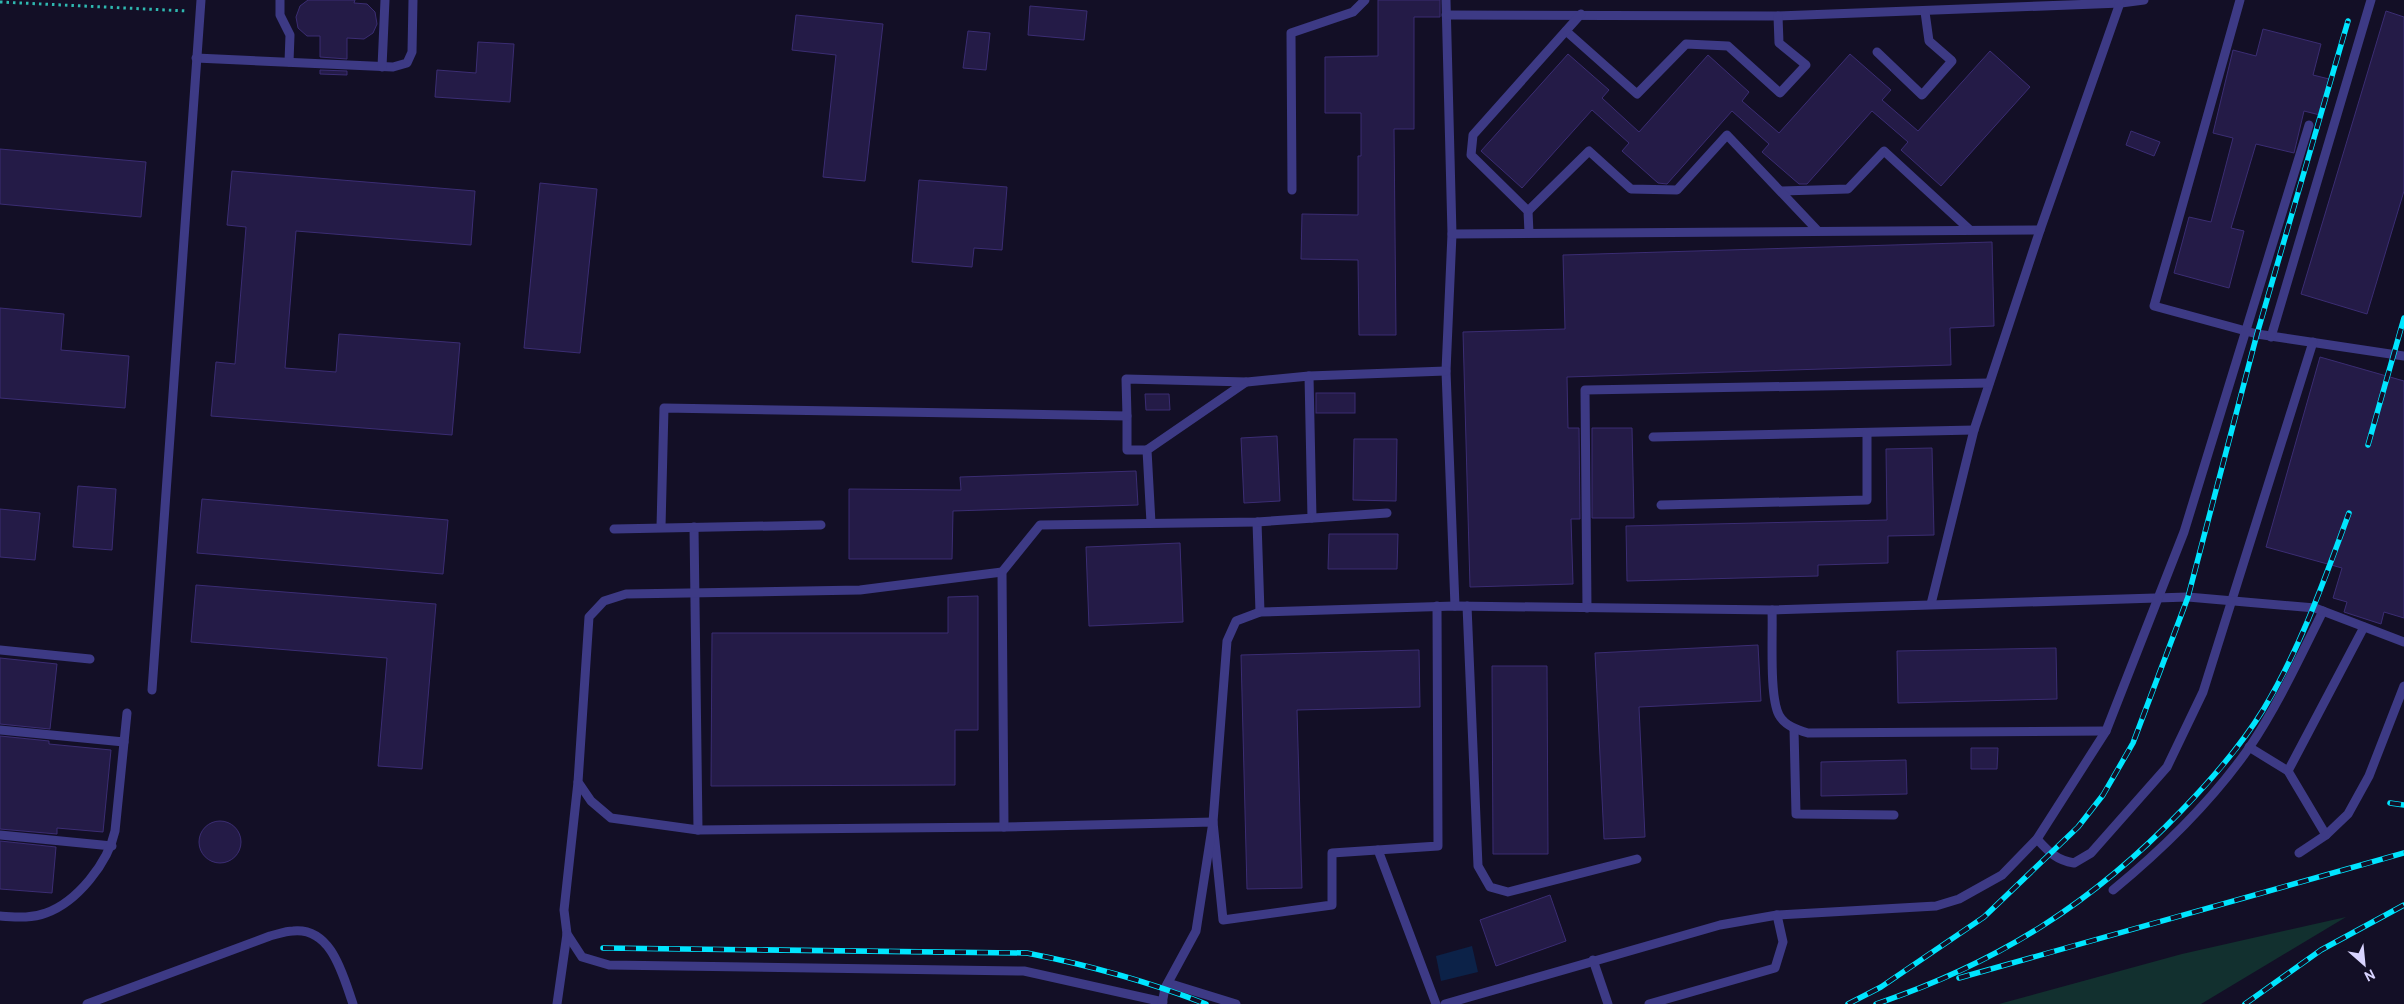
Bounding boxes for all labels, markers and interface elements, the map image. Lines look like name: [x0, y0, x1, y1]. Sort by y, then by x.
north arrow: [2339, 939, 2389, 989]
text: N: [2361, 964, 2378, 984]

